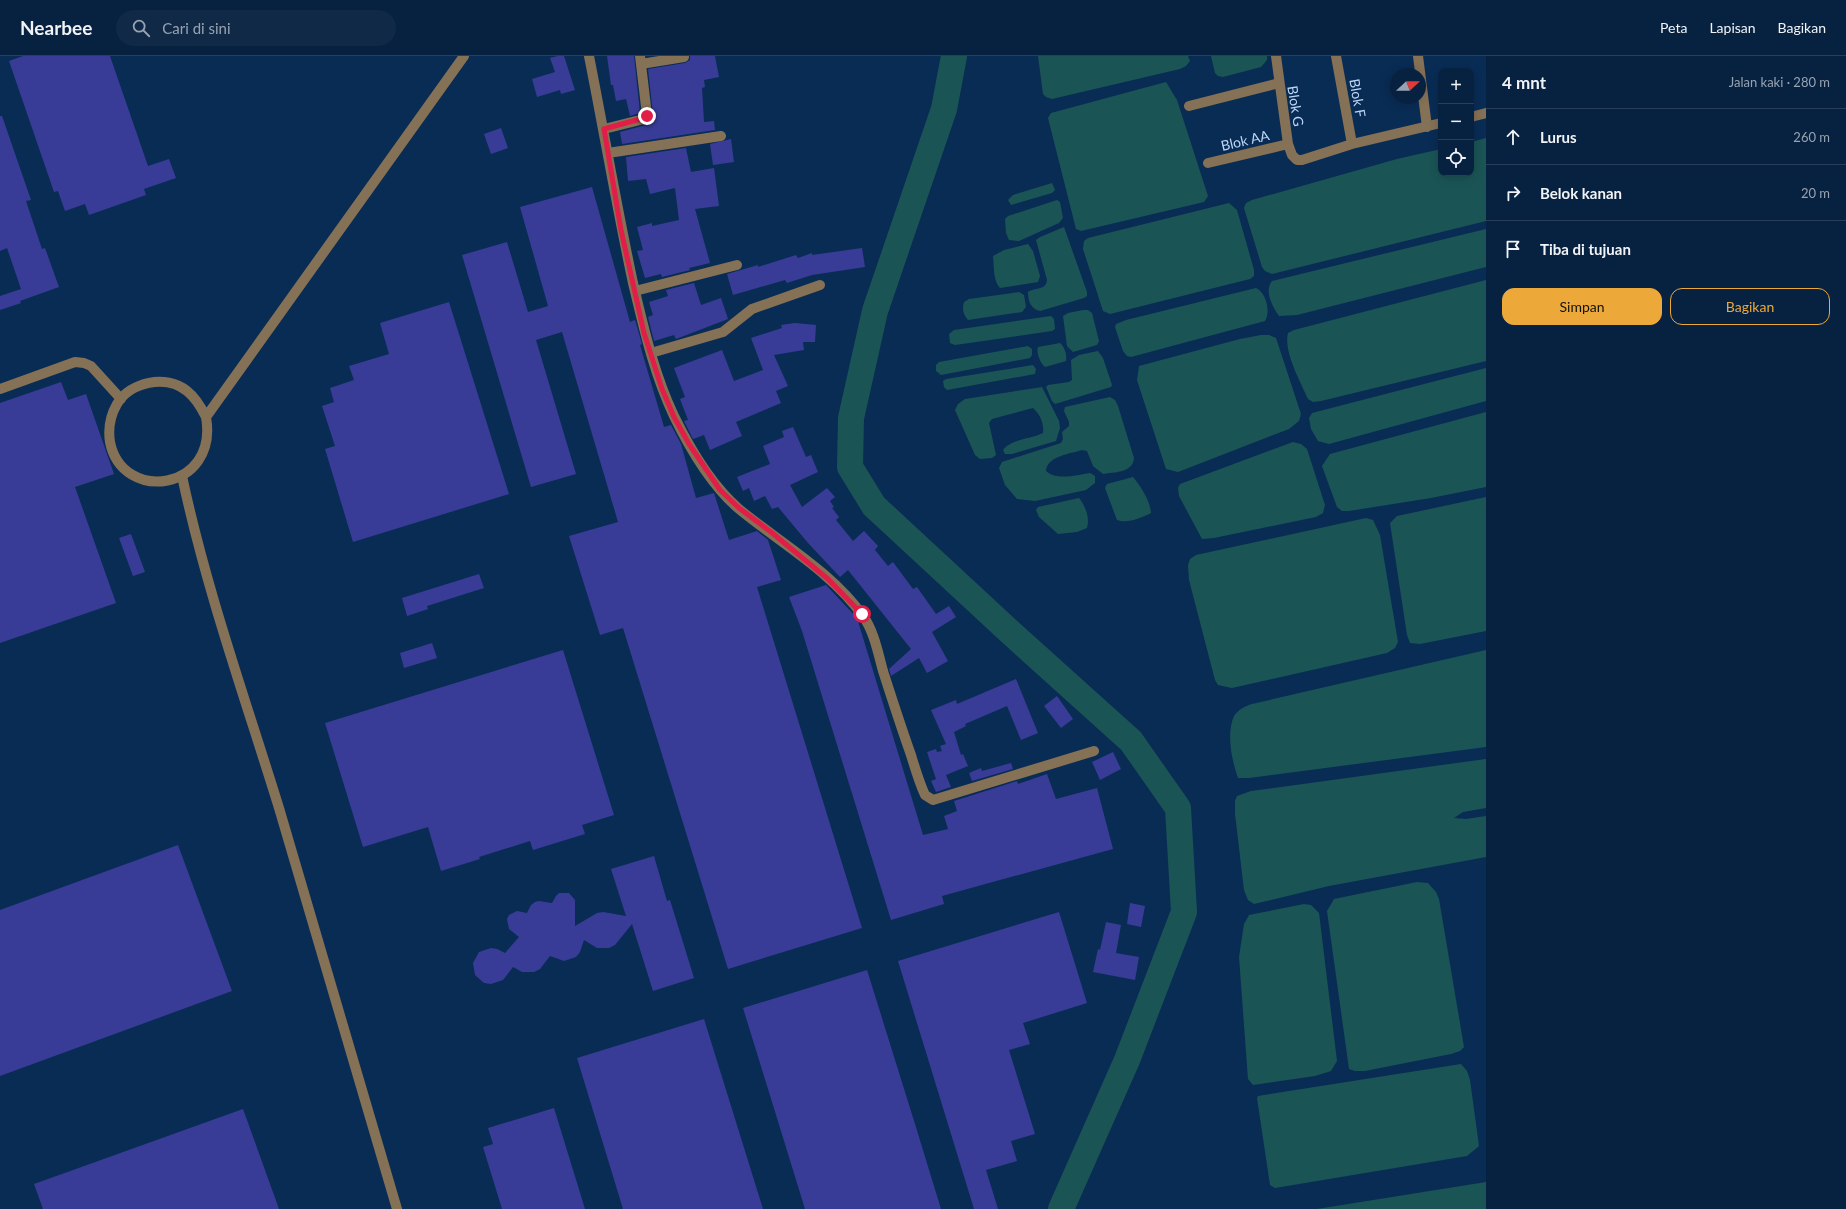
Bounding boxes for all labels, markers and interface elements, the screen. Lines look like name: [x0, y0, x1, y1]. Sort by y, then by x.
search box: [116, 10, 396, 46]
text: Nearbee: [20, 16, 92, 39]
icon: search: [130, 17, 152, 39]
text: Cari di sini: [162, 19, 231, 37]
text: Peta: [1660, 19, 1687, 36]
text: Lapisan: [1709, 19, 1756, 36]
text: Bagikan: [1778, 19, 1826, 36]
north arrow: [1390, 68, 1426, 104]
map controls: [1438, 68, 1474, 176]
button: +: [1438, 68, 1474, 104]
text: 4 mnt: [1502, 72, 1546, 93]
text: Jalan kaki · 280 m: [1729, 74, 1830, 90]
street label: Blok F: [1346, 77, 1370, 119]
street label: Blok G: [1284, 84, 1308, 128]
button: −: [1438, 104, 1474, 140]
route end: [638, 107, 656, 125]
street label: Blok AA: [1219, 126, 1271, 154]
icon: ahead: [1502, 126, 1524, 148]
text: Lurus: [1540, 128, 1577, 146]
text: 260 m: [1793, 129, 1830, 145]
button: locate: [1438, 140, 1474, 176]
icon: right: [1502, 182, 1524, 204]
text: Belok kanan: [1540, 184, 1622, 202]
text: 20 m: [1801, 185, 1830, 201]
icon: arrive: [1502, 238, 1524, 260]
text: Tiba di tujuan: [1540, 240, 1631, 258]
button: Simpan: [1502, 288, 1662, 325]
button: Bagikan: [1670, 288, 1830, 325]
route start: [853, 605, 871, 623]

